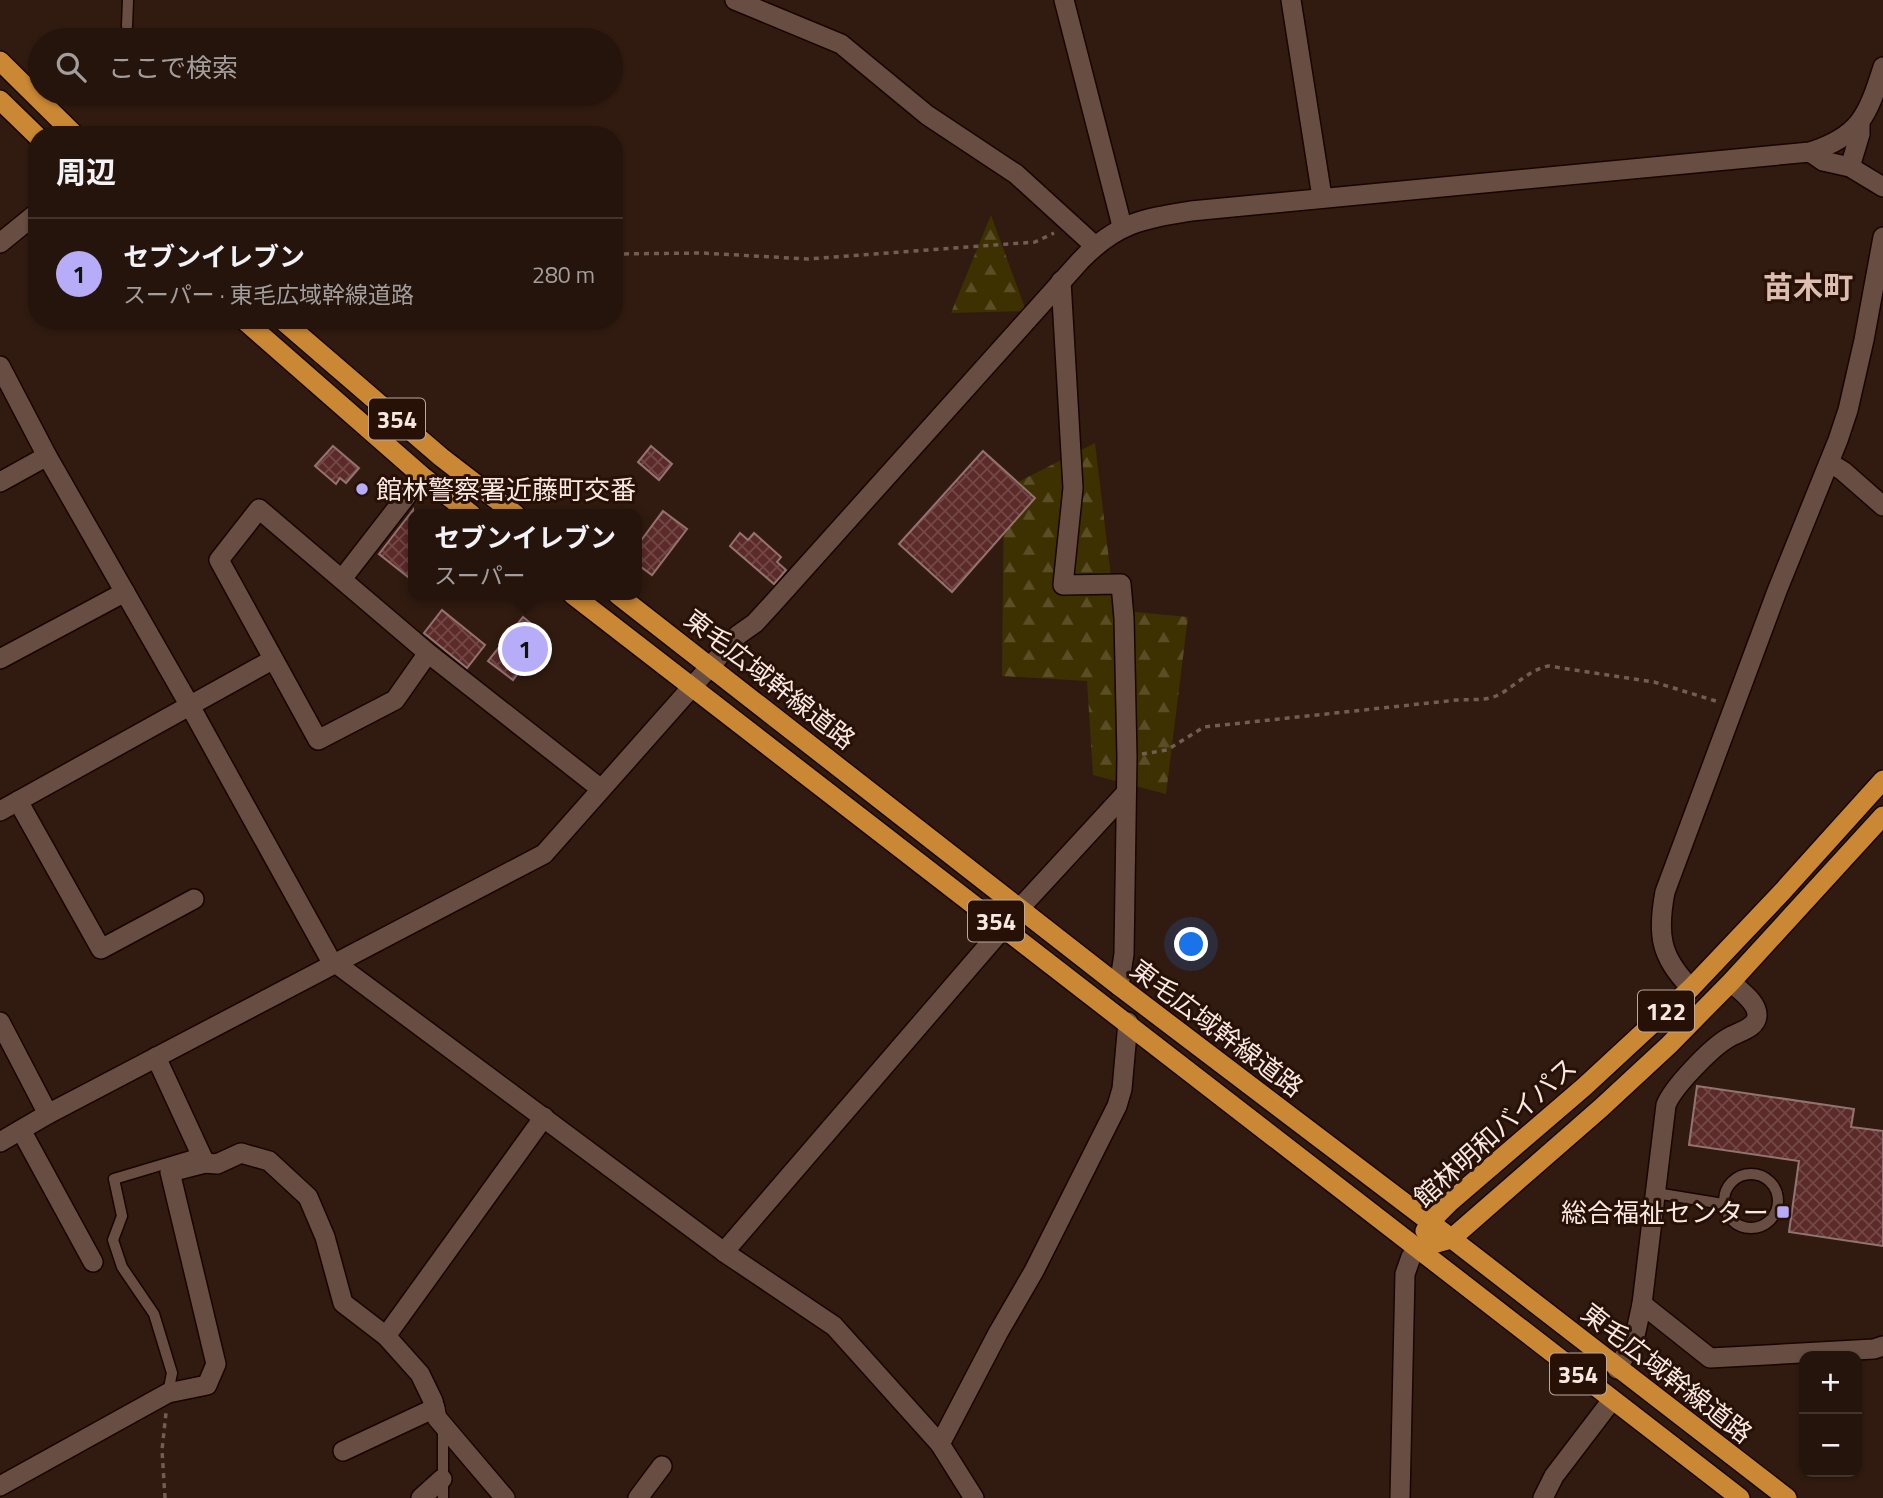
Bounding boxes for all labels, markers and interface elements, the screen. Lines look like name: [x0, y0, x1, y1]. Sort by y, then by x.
search box: [28, 28, 623, 105]
icon: search: [52, 48, 90, 86]
text: ここで検索: [108, 48, 238, 87]
text: 周辺: [56, 149, 116, 195]
text: セブンイレブン: [123, 237, 305, 276]
text: 1: [73, 257, 85, 292]
text: 280 m: [532, 257, 595, 292]
district label: 苗木町: [1763, 264, 1853, 310]
text: スーパー · 東毛広域幹線道路: [123, 277, 414, 312]
road number: 354: [369, 398, 425, 440]
place label: 館林警察署近藤町交番: [376, 470, 636, 509]
marker: 館林警察署近藤町交番: [354, 481, 370, 497]
popup: [408, 509, 642, 600]
text: セブンイレブン: [434, 518, 616, 557]
text: スーパー: [434, 558, 526, 593]
street label: 東毛広域幹線道路: [676, 600, 864, 758]
pin: 1: [502, 623, 548, 675]
road number: 354: [968, 901, 1024, 942]
your location: [1174, 927, 1208, 961]
street label: 東毛広域幹線道路: [1122, 950, 1312, 1106]
road number: 122: [1638, 990, 1694, 1031]
street label: 館林明和バイパス: [1405, 1048, 1585, 1216]
place label: 総合福祉センター: [1561, 1193, 1769, 1232]
marker: 総合福祉センター: [1775, 1204, 1791, 1220]
street label: 東毛広域幹線道路: [1573, 1294, 1761, 1452]
map controls: [1799, 1351, 1862, 1477]
button: +: [1799, 1351, 1862, 1414]
road number: 354: [1550, 1354, 1606, 1394]
button: −: [1799, 1414, 1862, 1477]

